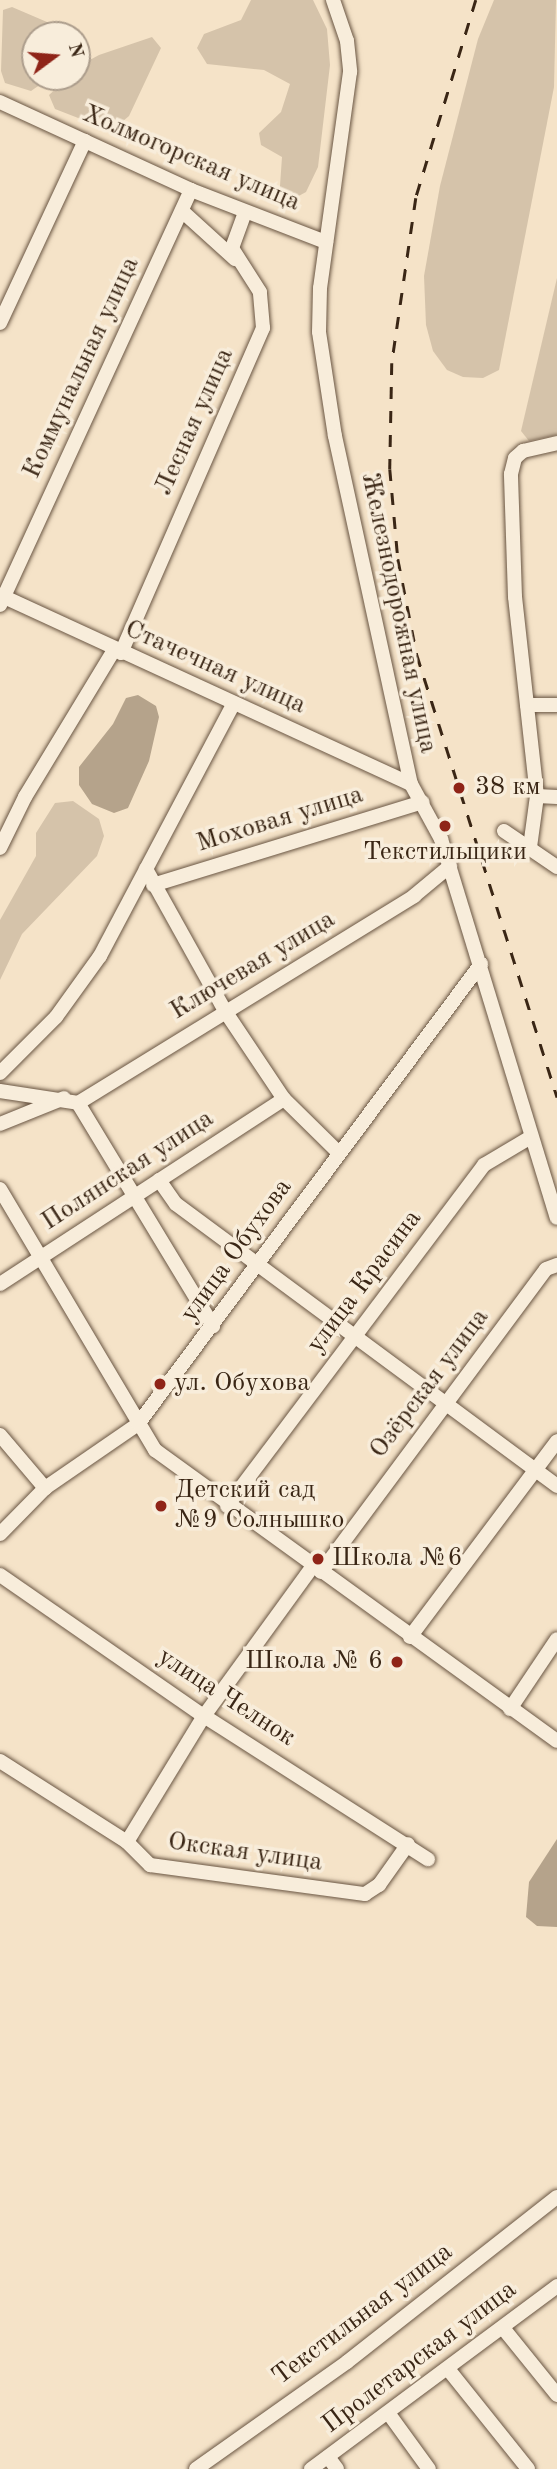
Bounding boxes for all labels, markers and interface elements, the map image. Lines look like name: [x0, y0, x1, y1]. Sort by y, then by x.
north arrow: [21, 21, 91, 91]
text: N: [64, 41, 86, 60]
street label: Холмогорская улица: [77, 99, 305, 219]
street label: Коммунальная улица: [17, 252, 147, 484]
street label: Лесная улица: [149, 344, 241, 500]
street label: Железнодорожная улица: [353, 470, 443, 756]
street label: Стачечная улица: [120, 614, 310, 722]
place label: 38 км: [475, 772, 540, 804]
marker: 38 км: [449, 778, 469, 798]
street label: Моховая улица: [193, 780, 367, 860]
marker: Текстильщики: [437, 818, 453, 834]
place label: Текстильщики: [363, 837, 527, 869]
street label: Ключевая улица: [165, 905, 341, 1027]
street label: Полянская улица: [36, 1104, 220, 1238]
street label: улица Обухова: [174, 1173, 300, 1329]
street label: улица Красина: [301, 1204, 429, 1360]
street label: Озёрская улица: [364, 1303, 496, 1465]
place label: ул. Обухова: [174, 1368, 310, 1400]
marker: ул. Обухова: [152, 1376, 168, 1392]
place label: Детский сад №9 Солнышко: [175, 1475, 344, 1536]
marker: Детский сад №9 Солнышко: [153, 1498, 169, 1514]
place label: Школа №6: [332, 1543, 463, 1575]
marker: Школа №6: [310, 1551, 326, 1567]
street label: улица Челнок: [151, 1642, 301, 1754]
place label: Школа № 6: [245, 1646, 383, 1678]
marker: Школа № 6: [389, 1654, 405, 1670]
street label: Окская улица: [166, 1827, 324, 1879]
street label: Текстильная улица: [267, 2237, 459, 2393]
street label: Пролетарская улица: [317, 2275, 523, 2441]

